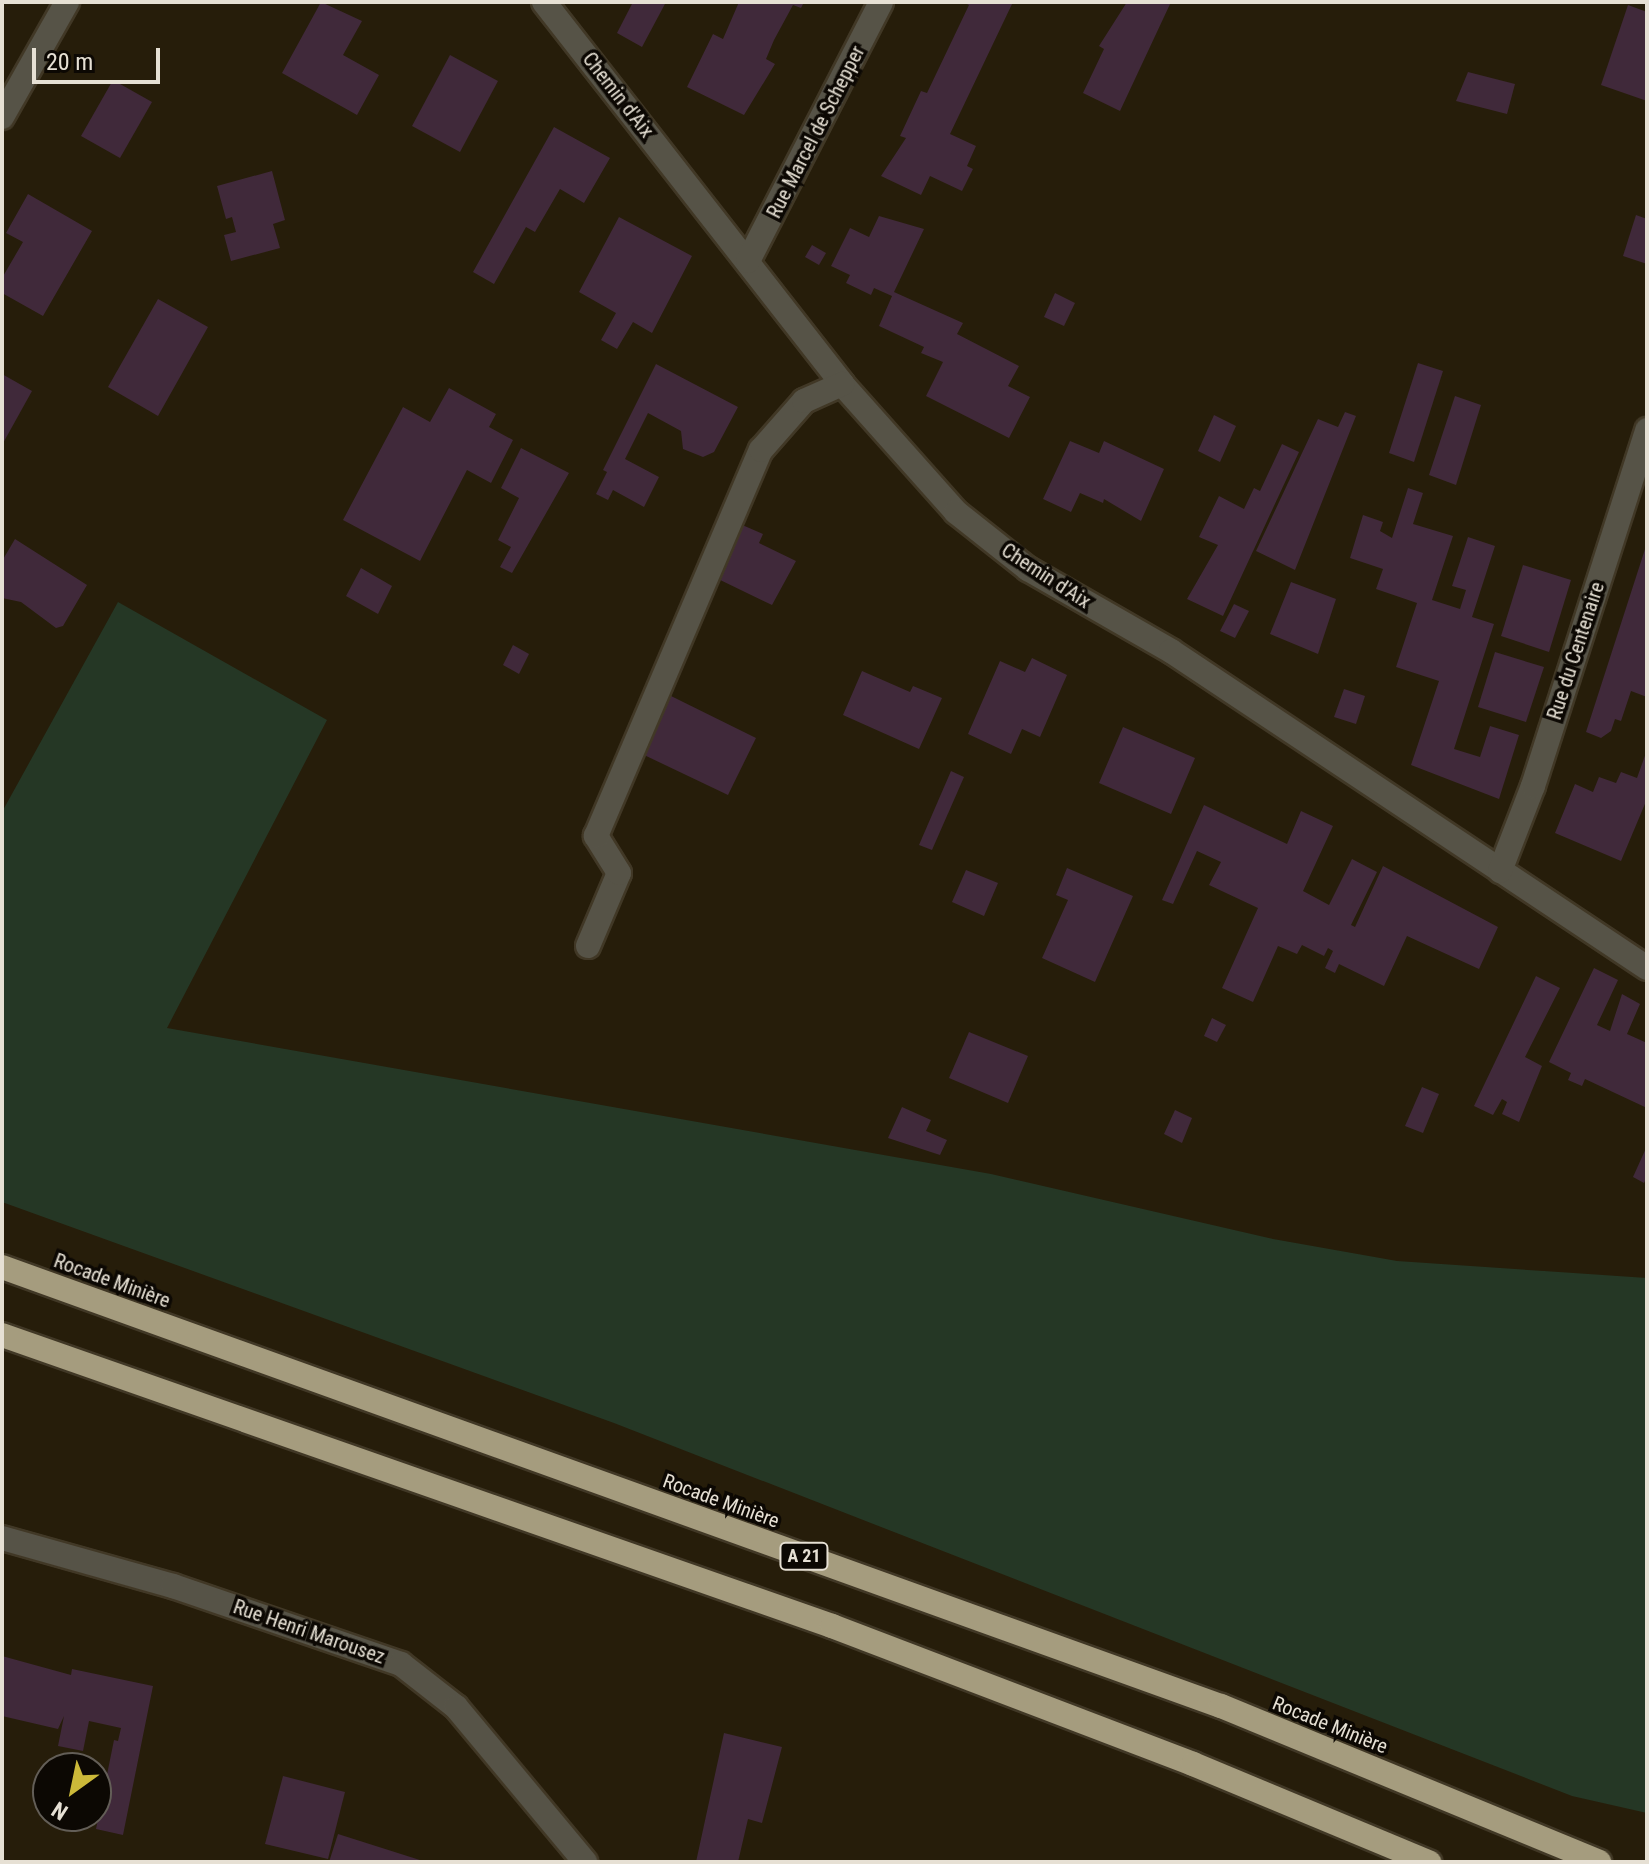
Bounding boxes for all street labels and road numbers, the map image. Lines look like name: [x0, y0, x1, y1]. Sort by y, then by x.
street label: Rue Marcel de Schepper: [762, 42, 870, 222]
street label: Chemin d'Aix: [577, 48, 659, 142]
street label: Chemin d'Aix: [997, 538, 1095, 614]
street label: Rue du Centenaire: [1542, 579, 1610, 723]
street label: Rocade Minière: [51, 1249, 173, 1313]
street label: Rocade Minière: [660, 1469, 782, 1533]
road number: A 21: [778, 1542, 830, 1570]
street label: Rue Henri Marousez: [230, 1595, 388, 1669]
street label: Rocade Minière: [1269, 1691, 1391, 1759]

